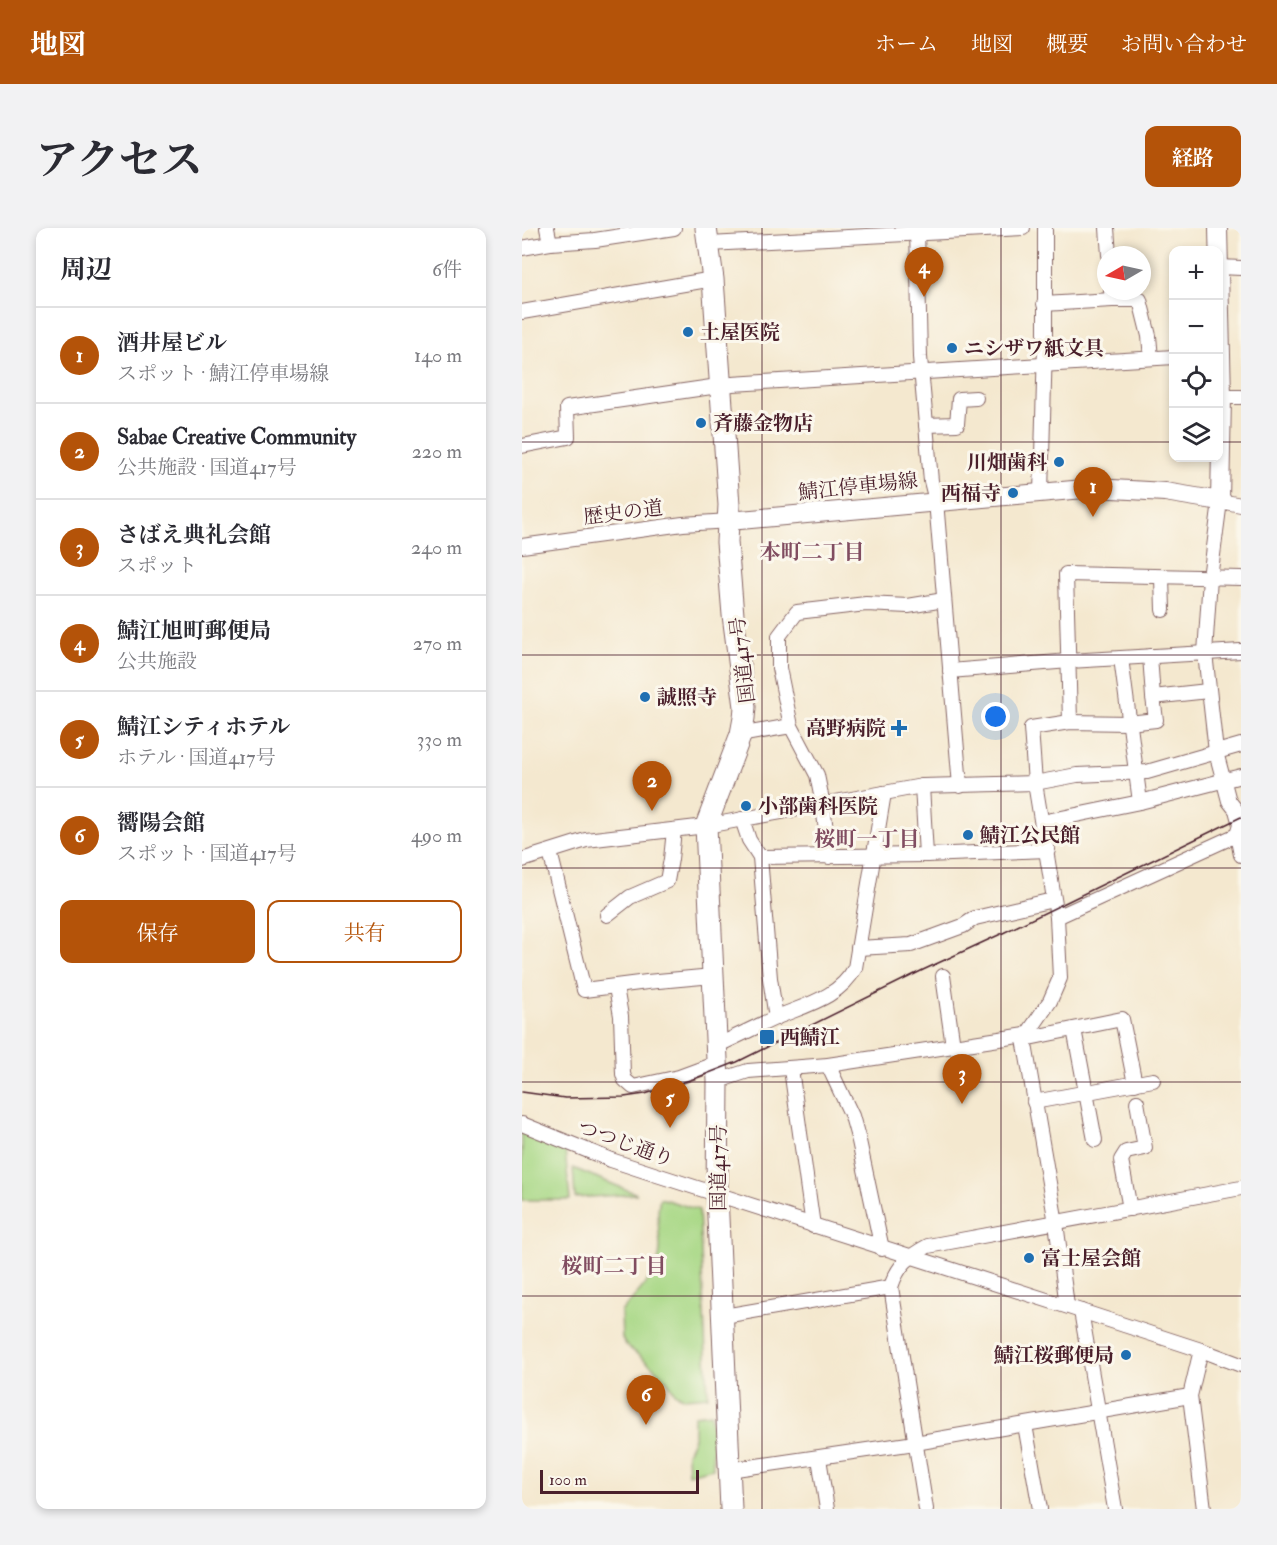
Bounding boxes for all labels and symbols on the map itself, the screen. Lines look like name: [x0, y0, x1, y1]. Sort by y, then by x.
north arrow: [1097, 246, 1151, 300]
pin: 4: [904, 248, 944, 297]
place label: 土屋医院: [700, 320, 780, 345]
marker: 土屋医院: [681, 325, 695, 339]
place label: ニシザワ紙文具: [964, 336, 1104, 361]
marker: ニシザワ紙文具: [945, 341, 959, 355]
place label: 斉藤金物店: [713, 411, 813, 436]
marker: 斉藤金物店: [694, 416, 708, 430]
place label: 川畑歯科: [967, 450, 1047, 475]
marker: 川畑歯科: [1052, 455, 1066, 469]
street label: 鯖江停車場線: [797, 468, 919, 505]
pin: 1: [1074, 468, 1112, 517]
place label: 西福寺: [941, 481, 1001, 506]
marker: 西福寺: [1006, 486, 1020, 500]
street label: 歴史の道: [582, 495, 664, 530]
district label: 本町二丁目: [760, 539, 865, 566]
street label: 国道417号: [725, 615, 760, 705]
place label: 誠照寺: [657, 685, 717, 710]
marker: 誠照寺: [638, 690, 652, 704]
your location: [981, 702, 1010, 731]
place label: 高野病院: [806, 716, 886, 741]
marker: 高野病院: [890, 719, 908, 737]
pin: 2: [632, 762, 672, 811]
place label: 小部歯科医院: [758, 794, 878, 819]
marker: 小部歯科医院: [739, 799, 753, 813]
place label: 鯖江公民館: [980, 823, 1080, 848]
district label: 桜町一丁目: [815, 826, 920, 853]
marker: 鯖江公民館: [961, 828, 975, 842]
place label: 西鯖江: [780, 1025, 840, 1050]
marker: 西鯖江: [758, 1028, 776, 1046]
pin: 3: [942, 1054, 982, 1104]
pin: 5: [650, 1078, 690, 1128]
street label: つつじ通り: [575, 1115, 677, 1172]
street label: 国道417号: [706, 1124, 731, 1212]
place label: 富士屋会館: [1041, 1246, 1141, 1271]
marker: 富士屋会館: [1022, 1251, 1036, 1265]
district label: 桜町二丁目: [562, 1253, 667, 1280]
place label: 鯖江桜郵便局: [994, 1343, 1114, 1368]
marker: 鯖江桜郵便局: [1119, 1348, 1133, 1362]
pin: 6: [626, 1376, 666, 1425]
scale bar: [540, 1467, 699, 1494]

